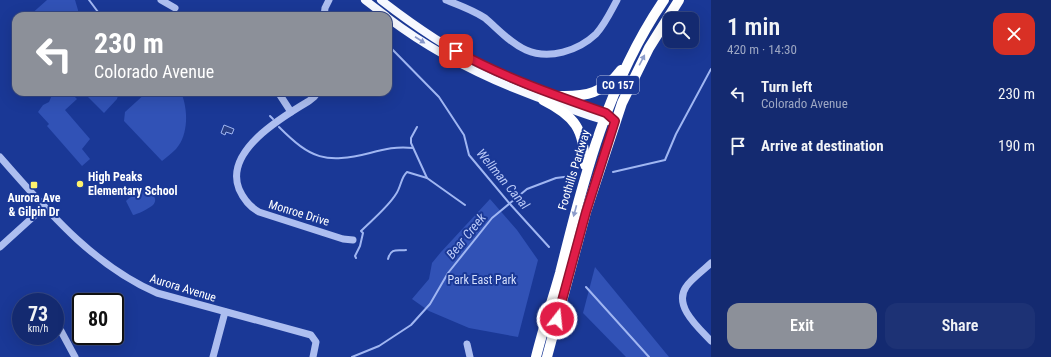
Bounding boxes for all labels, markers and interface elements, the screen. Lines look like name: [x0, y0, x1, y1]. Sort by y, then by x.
map controls: [663, 12, 699, 48]
button: search: [663, 12, 699, 48]
text: 1 min: [727, 13, 780, 41]
button: close: [993, 13, 1035, 55]
text: 230 m: [94, 27, 164, 60]
icon: left: [28, 28, 80, 80]
pin: [439, 34, 473, 68]
one-way arrow: [415, 36, 425, 44]
icon: arrive: [445, 40, 467, 62]
text: 420 m · 14:30: [727, 42, 797, 57]
one-way arrow: [639, 54, 645, 65]
text: Colorado Avenue: [94, 61, 214, 82]
road number: CO 157: [597, 76, 639, 94]
text: Turn left: [761, 78, 812, 96]
icon: left: [727, 83, 749, 105]
text: 230 m: [998, 85, 1035, 103]
text: Colorado Avenue: [761, 96, 848, 111]
street label: Foothills Parkway: [555, 128, 593, 212]
icon: arrive: [727, 135, 749, 157]
text: Arrive at destination: [761, 137, 884, 155]
text: 190 m: [998, 137, 1035, 155]
water label: Wellman Canal: [473, 146, 533, 213]
place label: High Peaks Elementary School: [88, 170, 178, 198]
marker: High Peaks Elementary School: [75, 179, 85, 189]
marker: Aurora Ave & Gilpin Dr: [29, 180, 39, 190]
place label: Aurora Ave & Gilpin Dr: [8, 191, 61, 219]
street label: Monroe Drive: [267, 197, 331, 229]
one-way arrow: [572, 205, 578, 217]
water label: Bear Creek: [443, 210, 489, 262]
street label: Aurora Avenue: [148, 271, 218, 305]
park label: Park East Park: [447, 273, 517, 287]
speed limit sign: 80: [72, 293, 124, 345]
position arrow: [536, 298, 578, 340]
text: 73: [28, 302, 48, 326]
button: Exit: [727, 303, 877, 349]
button: Share: [885, 303, 1035, 349]
text: km/h: [28, 323, 48, 334]

